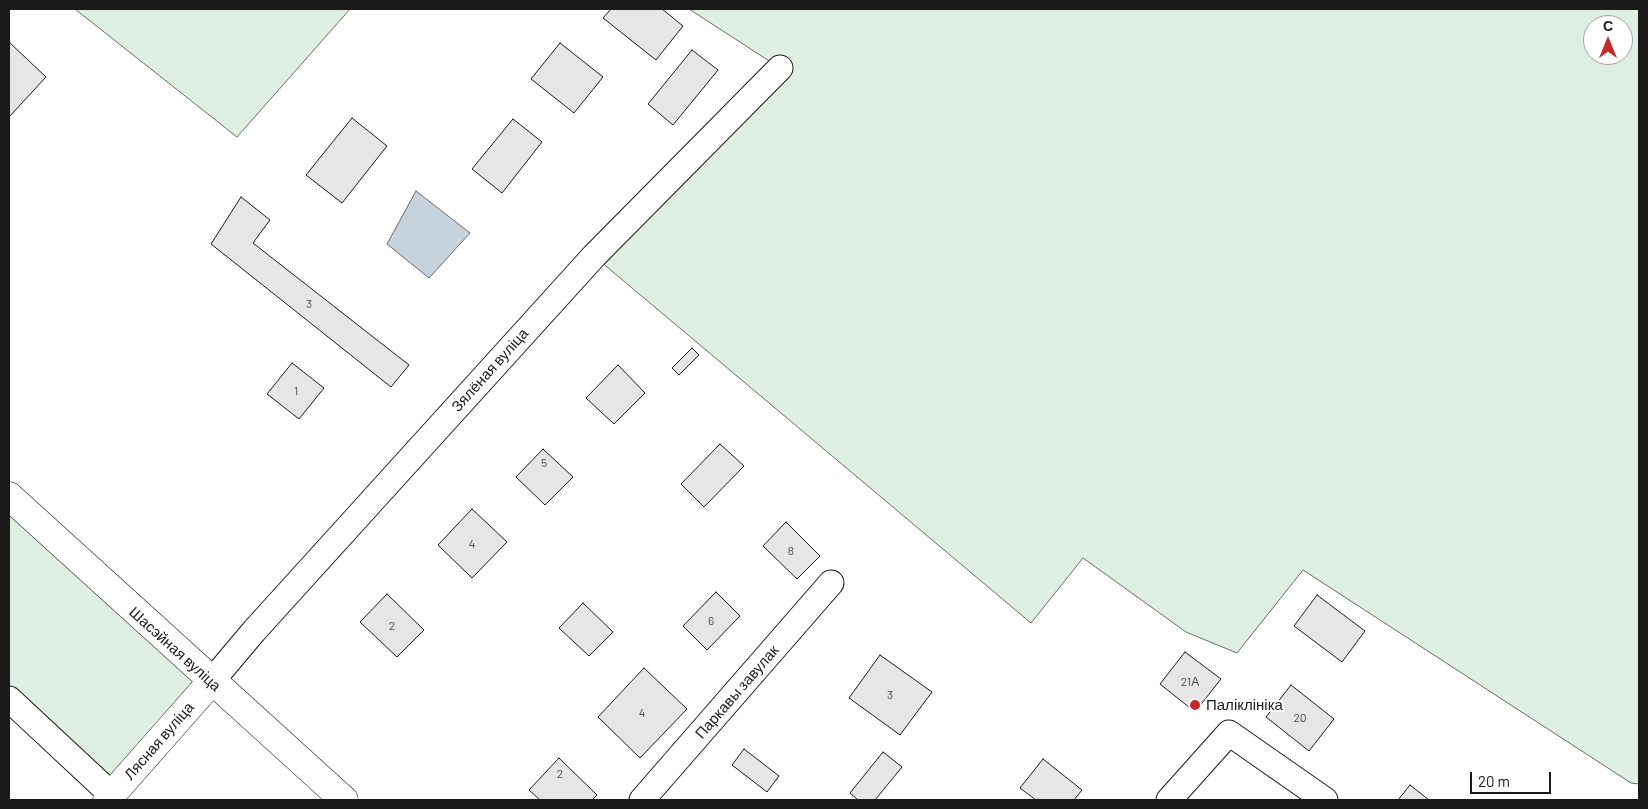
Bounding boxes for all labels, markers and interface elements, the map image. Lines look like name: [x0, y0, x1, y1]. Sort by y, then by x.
north arrow: [1583, 15, 1633, 65]
text: С: [1603, 17, 1613, 34]
house number: 3: [306, 297, 312, 311]
street label: Зялёная вуліца: [448, 325, 532, 415]
house number: 1: [294, 384, 298, 398]
house number: 5: [541, 456, 547, 470]
house number: 4: [469, 537, 475, 551]
house number: 8: [788, 544, 794, 558]
street label: Шасэйная вуліца: [125, 603, 225, 695]
house number: 6: [708, 614, 714, 628]
house number: 2: [389, 619, 395, 633]
street label: Паркавы завулак: [691, 642, 783, 742]
house number: 21А: [1181, 675, 1199, 689]
house number: 3: [887, 688, 893, 702]
place label: Паліклініка: [1206, 696, 1283, 714]
street label: Лясная вуліца: [120, 698, 198, 784]
marker: Паліклініка: [1188, 698, 1202, 712]
house number: 4: [639, 706, 645, 720]
house number: 20: [1293, 711, 1307, 725]
scale bar: [1473, 762, 1554, 794]
house number: 2: [557, 767, 563, 781]
text: 20 m: [1478, 772, 1510, 790]

